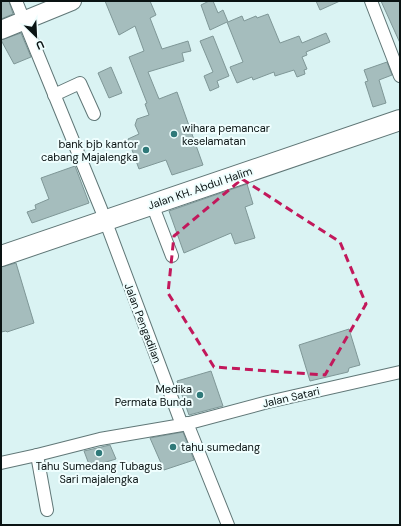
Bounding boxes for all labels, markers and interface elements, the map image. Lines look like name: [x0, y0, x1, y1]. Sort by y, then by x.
north arrow: [16, 16, 56, 56]
text: U: [34, 37, 46, 53]
place label: wihara pemancar keselamatan: [182, 121, 270, 148]
marker: wihara pemancar keselamatan: [169, 129, 179, 139]
place label: bank bjb kantor cabang Majalengka: [41, 137, 138, 164]
marker: bank bjb kantor cabang Majalengka: [141, 145, 151, 155]
street label: Jalan KH. Abdul Halim: [146, 164, 254, 212]
street label: Jalan Pengadilan: [121, 281, 165, 365]
place label: Medika Permata Bunda: [115, 382, 192, 409]
street label: Jalan Satari: [261, 384, 321, 410]
marker: Medika Permata Bunda: [195, 390, 205, 400]
place label: tahu sumedang: [181, 440, 260, 454]
marker: tahu sumedang: [168, 442, 178, 452]
marker: Tahu Sumedang Tubagus Sari majalengka: [94, 448, 104, 458]
place label: Tahu Sumedang Tubagus Sari majalengka: [36, 459, 162, 486]

